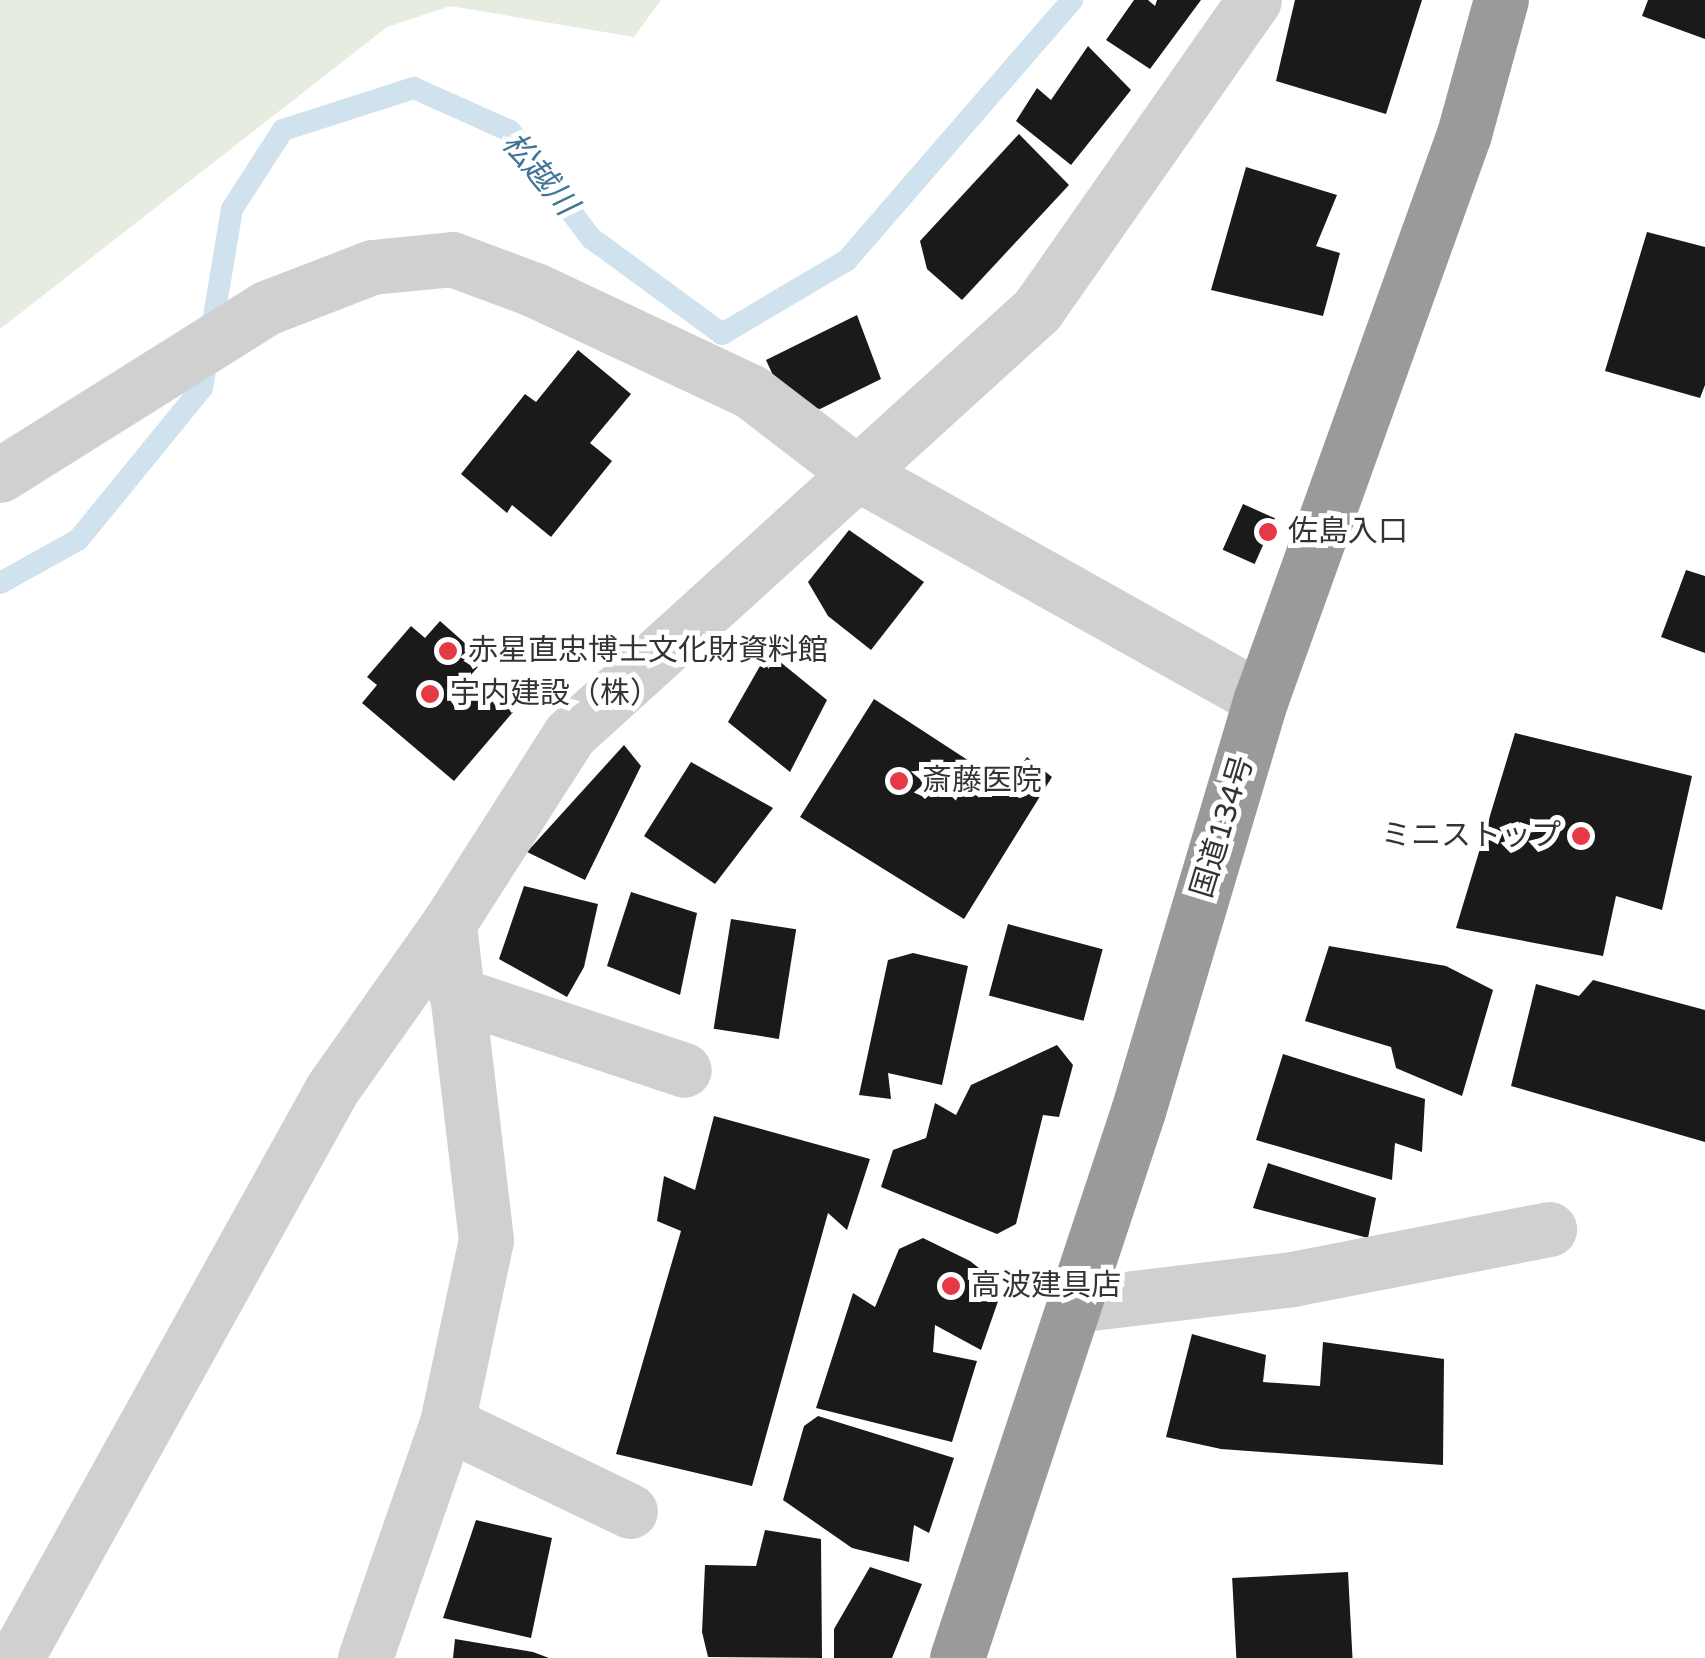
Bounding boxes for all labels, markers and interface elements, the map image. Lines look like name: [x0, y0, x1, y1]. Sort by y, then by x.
water label: 松越川: [493, 125, 585, 223]
place label: 佐島入口: [1288, 514, 1408, 550]
marker: 佐島入口: [1257, 521, 1279, 543]
place label: 赤星直忠博士文化財資料館: [468, 633, 828, 669]
marker: 赤星直忠博士文化財資料館: [437, 640, 459, 662]
place label: 宇内建設（株）: [450, 676, 660, 712]
marker: 宇内建設（株）: [419, 683, 441, 705]
street label: 国道134号: [1184, 752, 1262, 902]
place label: 斎藤医院: [922, 763, 1042, 799]
marker: 斎藤医院: [886, 768, 912, 794]
place label: ミニストップ: [1381, 818, 1561, 854]
marker: ミニストップ: [1570, 825, 1592, 847]
place label: 高波建具店: [971, 1268, 1121, 1304]
marker: 高波建具店: [940, 1275, 962, 1297]

